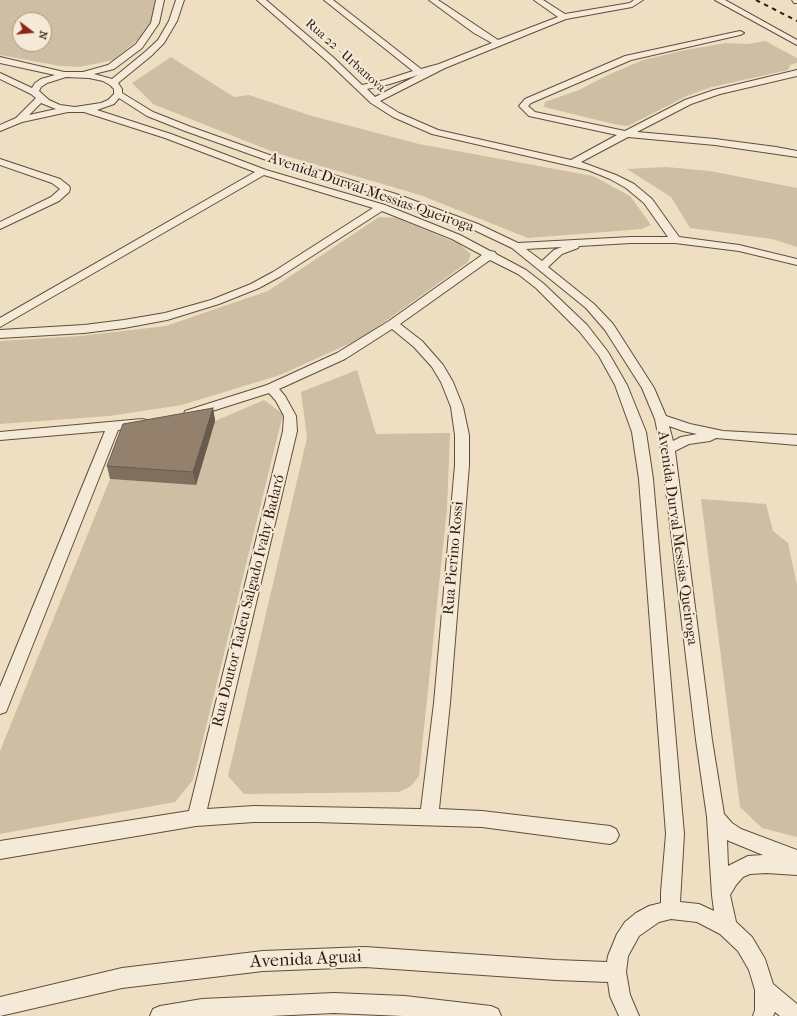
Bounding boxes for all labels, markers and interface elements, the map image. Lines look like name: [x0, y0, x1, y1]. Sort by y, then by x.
north arrow: [12, 12, 52, 52]
street label: Rua 22 - Urbanova: [302, 16, 388, 96]
text: N: [36, 29, 50, 41]
street label: Avenida Durval Messias Queiroga: [266, 149, 476, 237]
street label: Avenida Durval Messias Queiroga: [653, 430, 701, 646]
street label: Rua Doutor Tadeu Salgado Ivahy Badaró: [209, 473, 289, 729]
street label: Rua Pierino Rossi: [440, 500, 468, 616]
street label: Avenida Aguai: [250, 946, 362, 974]

